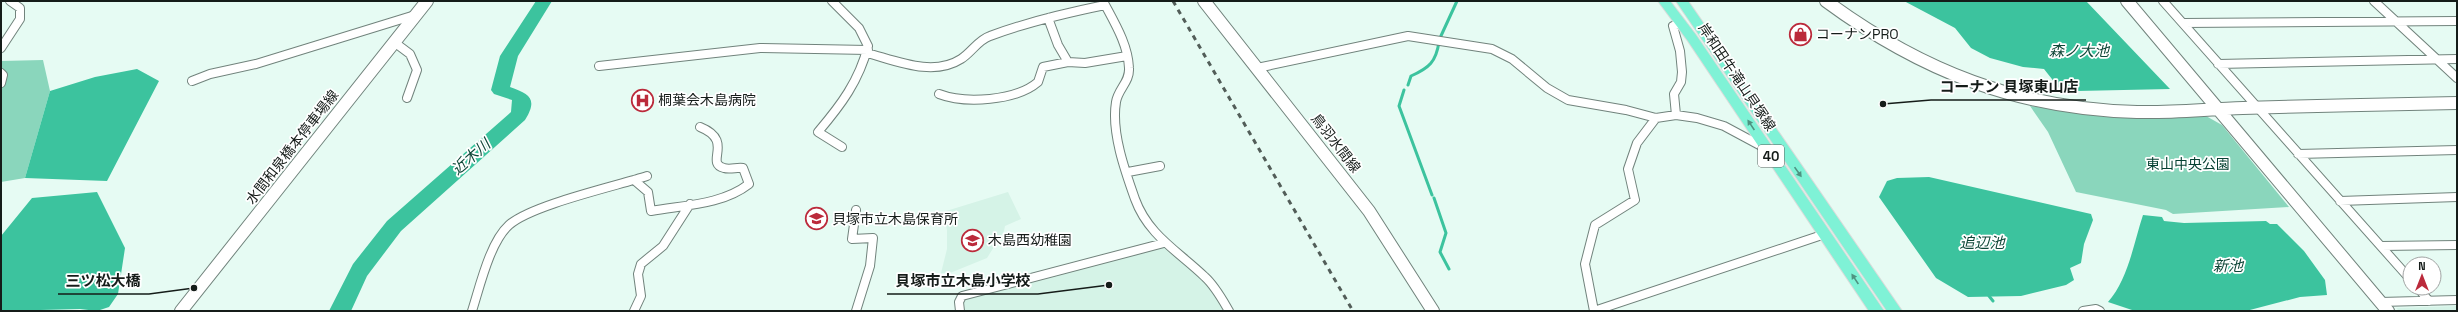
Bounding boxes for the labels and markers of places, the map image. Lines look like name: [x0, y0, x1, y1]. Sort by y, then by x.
shop icon: コーナンPRO: [1787, 21, 1813, 47]
place label: コーナンPRO: [1816, 25, 1899, 43]
callout: コーナン 貝塚東山店: [1931, 73, 2086, 100]
hospital icon: 桐葉会木島病院: [630, 87, 656, 113]
place label: 桐葉会木島病院: [658, 91, 756, 109]
school or university icon: 貝塚市立木島保育所: [804, 206, 830, 232]
place label: 貝塚市立木島保育所: [832, 210, 958, 228]
school or university icon: 木島西幼稚園: [960, 227, 986, 253]
place label: 木島西幼稚園: [988, 231, 1072, 249]
callout: 三ツ松大橋: [58, 267, 149, 294]
callout: 貝塚市立木島小学校: [887, 267, 1038, 294]

